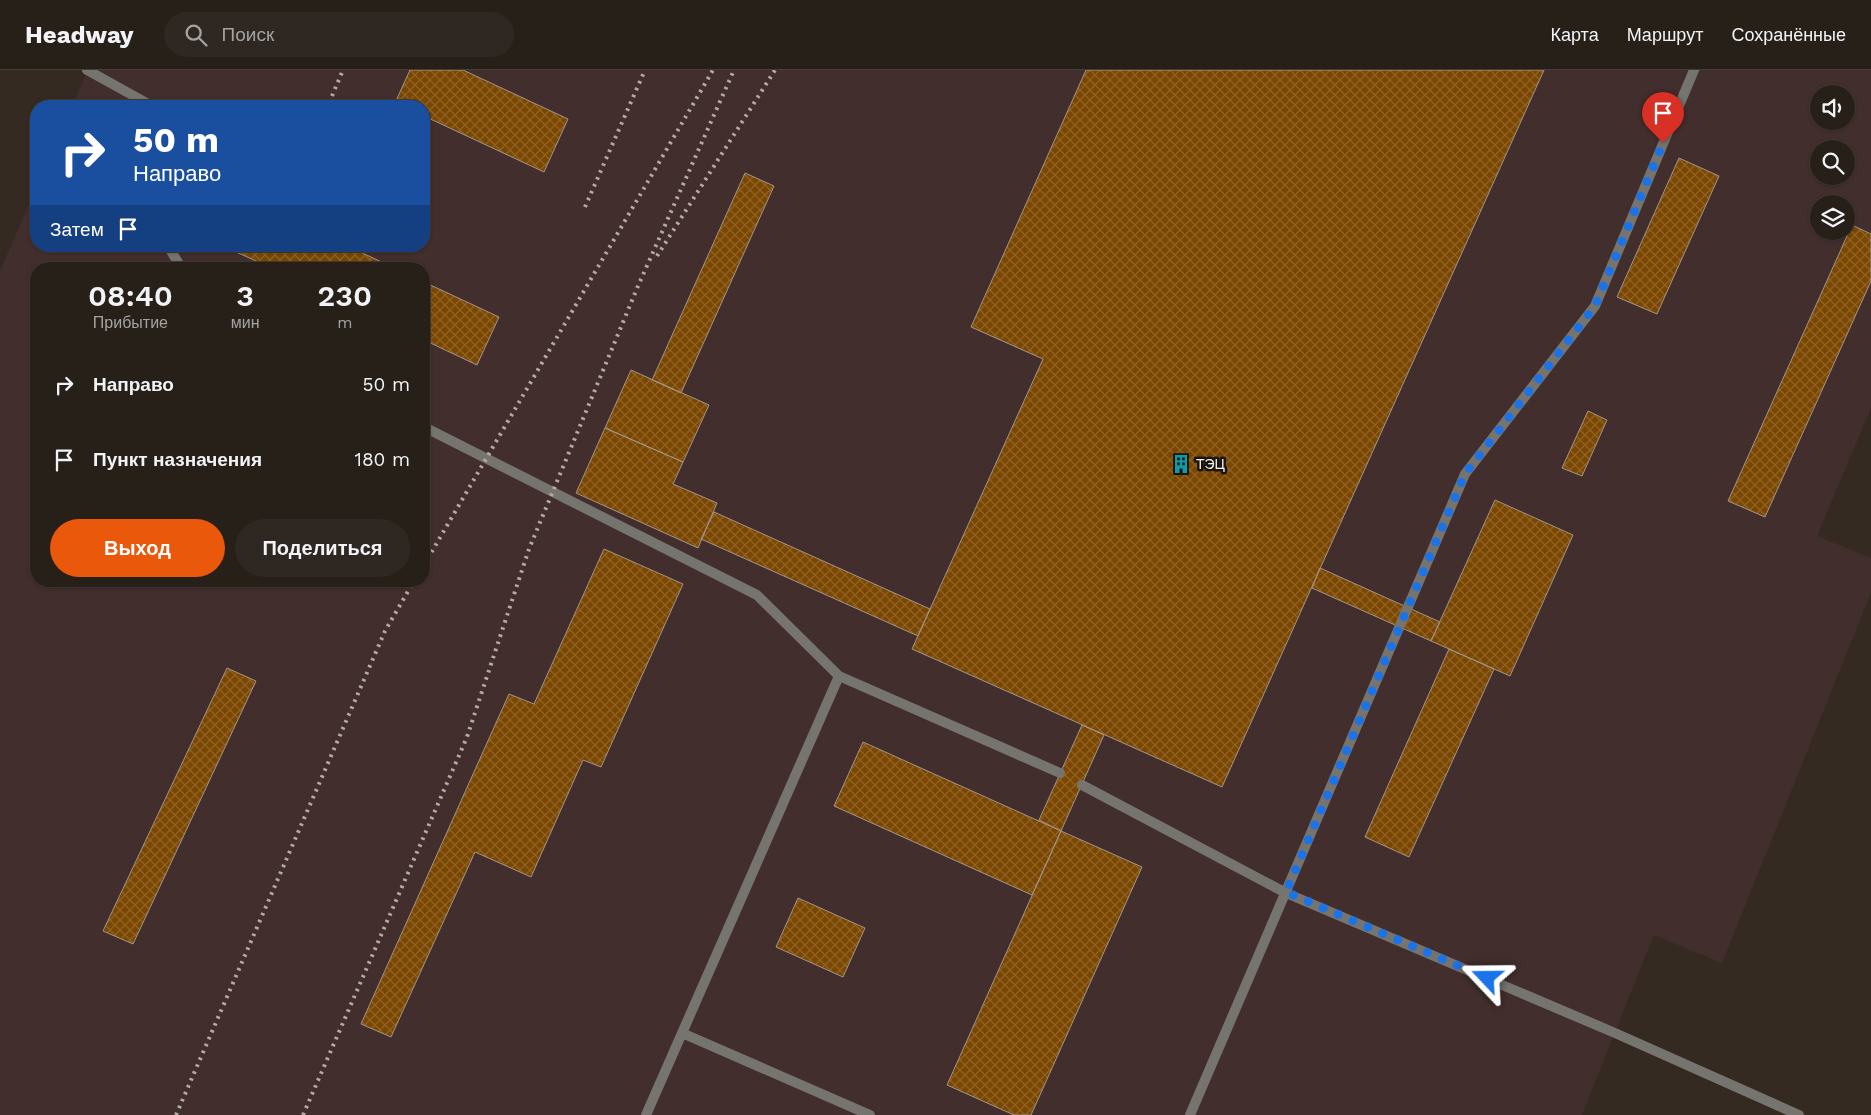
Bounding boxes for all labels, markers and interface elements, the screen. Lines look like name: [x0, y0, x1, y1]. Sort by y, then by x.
search box: [164, 12, 514, 57]
text: Headway: [25, 21, 134, 49]
icon: search: [182, 21, 210, 49]
text: Поиск: [222, 23, 274, 46]
text: Карта: [1551, 24, 1599, 45]
text: Маршрут: [1627, 24, 1703, 45]
text: Сохранённые: [1731, 24, 1846, 45]
map controls: [1810, 85, 1855, 240]
button: sound: [1810, 85, 1855, 130]
pin: [1642, 92, 1684, 143]
icon: arrive: [1649, 99, 1677, 127]
text: 50 m: [133, 119, 219, 161]
icon: right: [50, 120, 115, 185]
button: search: [1810, 140, 1855, 185]
text: Направо: [133, 161, 221, 186]
button: layers: [1810, 195, 1855, 240]
icon: arrive: [114, 215, 142, 243]
text: Затем: [50, 218, 104, 241]
text: 08:40: [88, 278, 173, 313]
text: 3: [236, 278, 254, 313]
text: 230: [318, 278, 372, 313]
text: Прибытие: [93, 313, 168, 332]
text: мин: [231, 313, 260, 332]
text: m: [337, 313, 352, 332]
icon: right: [50, 371, 78, 399]
text: Направо: [93, 373, 174, 396]
text: 50 m: [363, 373, 410, 396]
icon: arrive: [50, 446, 78, 474]
text: Пункт назначения: [93, 448, 262, 471]
text: 180 m: [354, 448, 410, 471]
building icon: ТЭЦ: [1170, 453, 1192, 475]
place label: ТЭЦ: [1196, 456, 1226, 472]
button: Выход: [50, 519, 225, 577]
button: Поделиться: [235, 519, 410, 577]
position arrow: [1460, 951, 1512, 1003]

